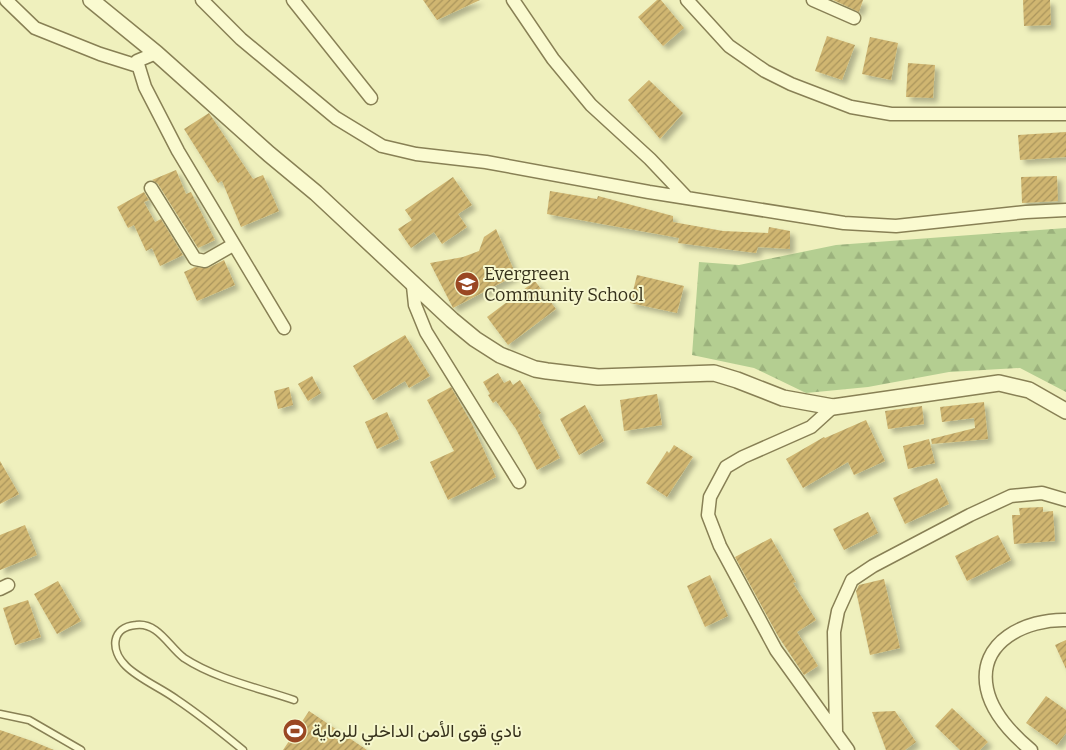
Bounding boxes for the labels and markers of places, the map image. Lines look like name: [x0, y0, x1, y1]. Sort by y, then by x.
place label: Evergreen Community School: [484, 263, 644, 306]
school or university icon: Evergreen Community School: [454, 271, 480, 297]
sports icon: نادي قوى الأمن الداخلي للرماية: [282, 718, 308, 744]
place label: نادي قوى الأمن الداخلي للرماية: [312, 720, 522, 746]

